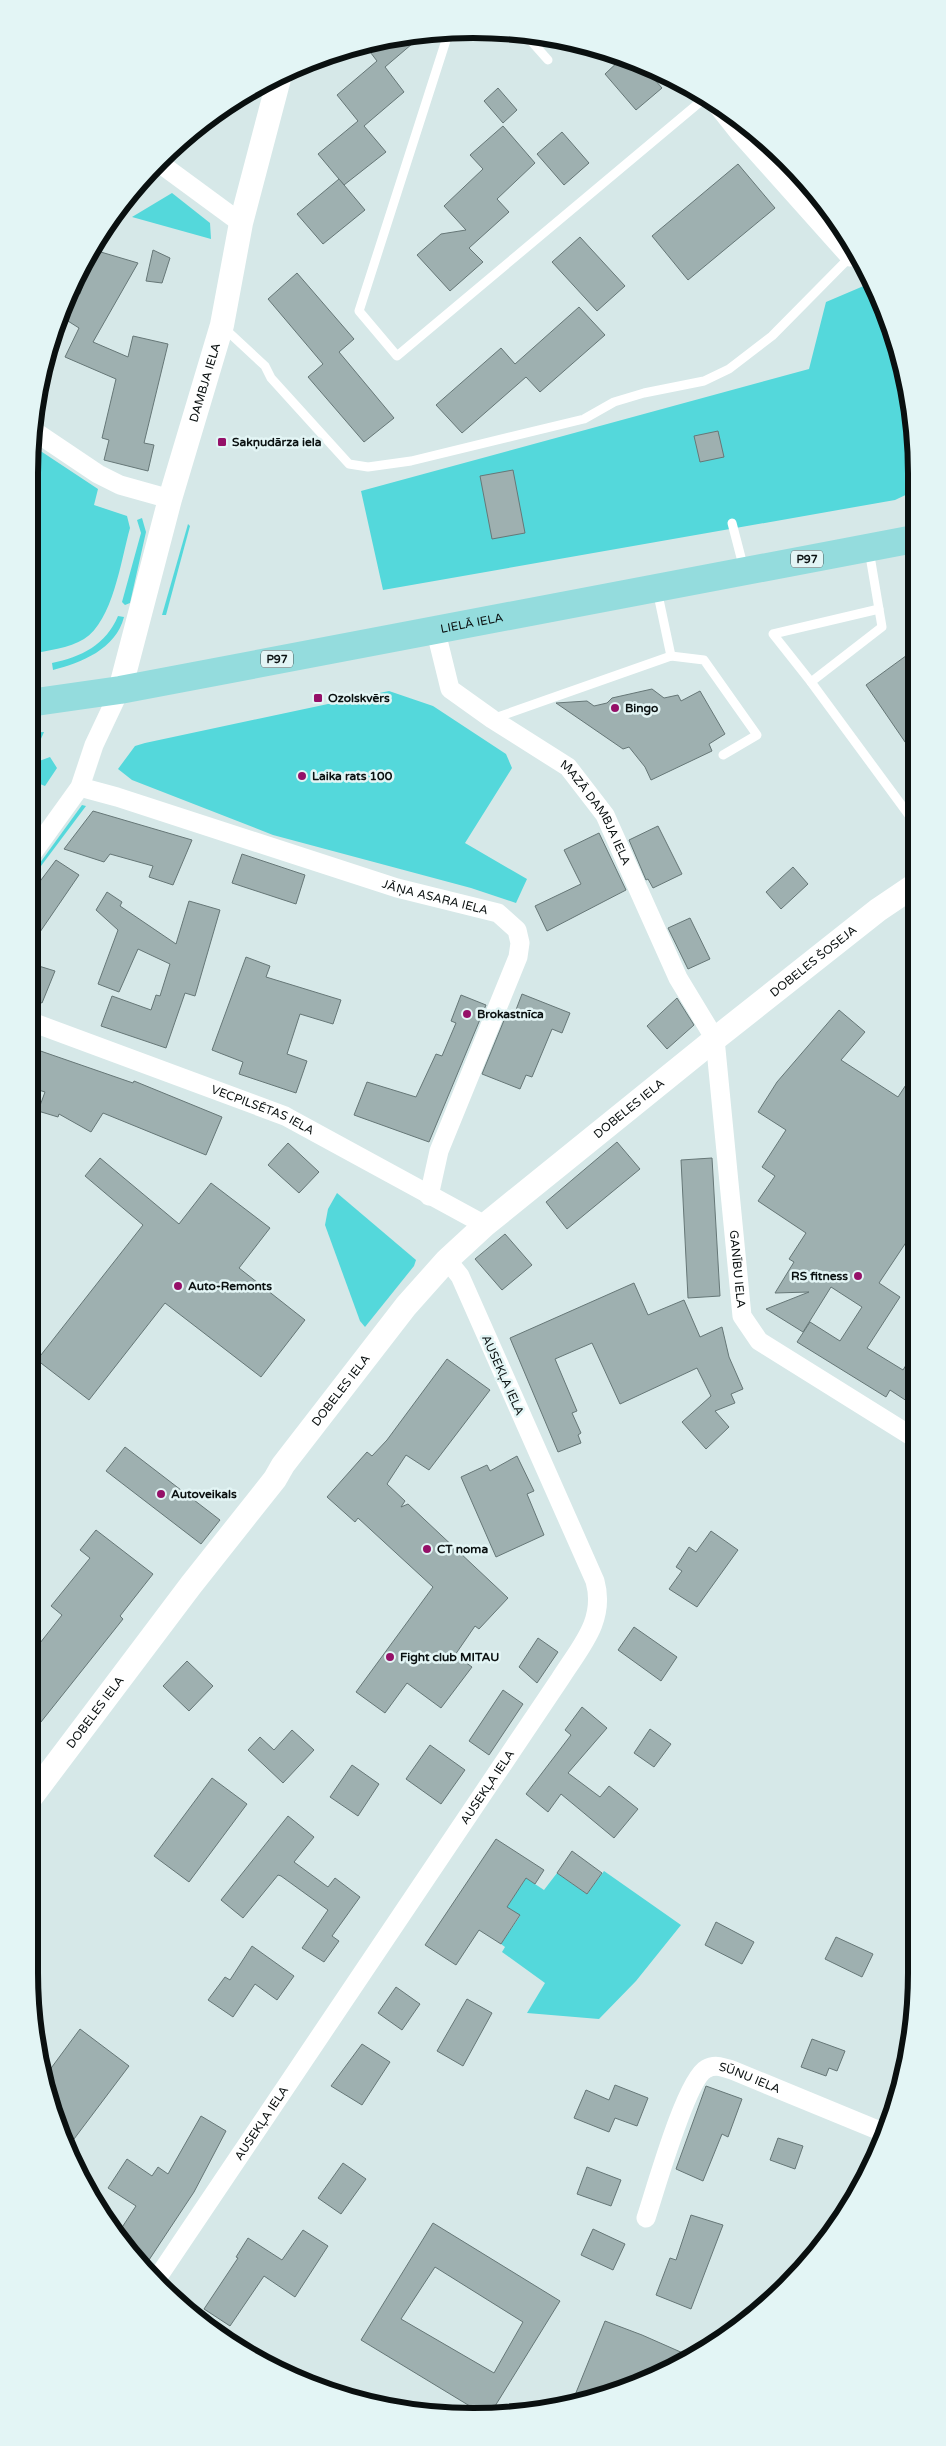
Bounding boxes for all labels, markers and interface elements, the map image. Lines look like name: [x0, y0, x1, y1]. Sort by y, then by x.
street label: DAMBJA IELA: [186, 341, 223, 424]
place label: Sakņudārza iela: [232, 435, 322, 450]
marker: Sakņudārza iela: [216, 436, 228, 448]
road number: P97: [791, 550, 823, 568]
street label: LIELĀ IELA: [439, 610, 504, 636]
road number: P97: [261, 651, 293, 668]
place label: Ozolskvērs: [328, 691, 390, 705]
marker: Ozolskvērs: [312, 692, 324, 704]
place label: Bingo: [625, 701, 658, 716]
marker: Bingo: [609, 702, 621, 714]
street label: MAZĀ DAMBJA IELA: [558, 757, 634, 867]
place label: Laika rats 100: [312, 769, 393, 783]
marker: Laika rats 100: [296, 770, 308, 782]
street label: JĀŅA ASARA IELA: [380, 877, 490, 917]
street label: DOBELES ŠOSEJA: [767, 923, 859, 1000]
place label: Brokastnīca: [477, 1007, 544, 1021]
marker: Brokastnīca: [461, 1008, 473, 1020]
street label: DOBELES IELA: [591, 1076, 667, 1141]
street label: VECPILSĒTAS IELA: [209, 1082, 317, 1138]
street label: GANĪBU IELA: [727, 1229, 748, 1309]
place label: RS fitness: [791, 1269, 848, 1283]
marker: RS fitness: [852, 1270, 864, 1282]
place label: Auto-Remonts: [188, 1279, 272, 1293]
marker: Auto-Remonts: [172, 1280, 184, 1292]
street label: AUSEKĻA IELA: [479, 1333, 527, 1417]
street label: DOBELES IELA: [309, 1352, 373, 1429]
place label: Autoveikals: [171, 1487, 237, 1501]
marker: Autoveikals: [155, 1488, 167, 1500]
place label: CT noma: [437, 1542, 488, 1556]
marker: CT noma: [421, 1543, 433, 1555]
place label: Fight club MITAU: [400, 1650, 499, 1665]
marker: Fight club MITAU: [384, 1651, 396, 1663]
street label: DOBELES IELA: [64, 1673, 127, 1751]
street label: AUSEKĻA IELA: [457, 1747, 517, 1827]
street label: SŪNU IELA: [717, 2060, 783, 2096]
street label: AUSEKĻA IELA: [232, 2083, 291, 2163]

